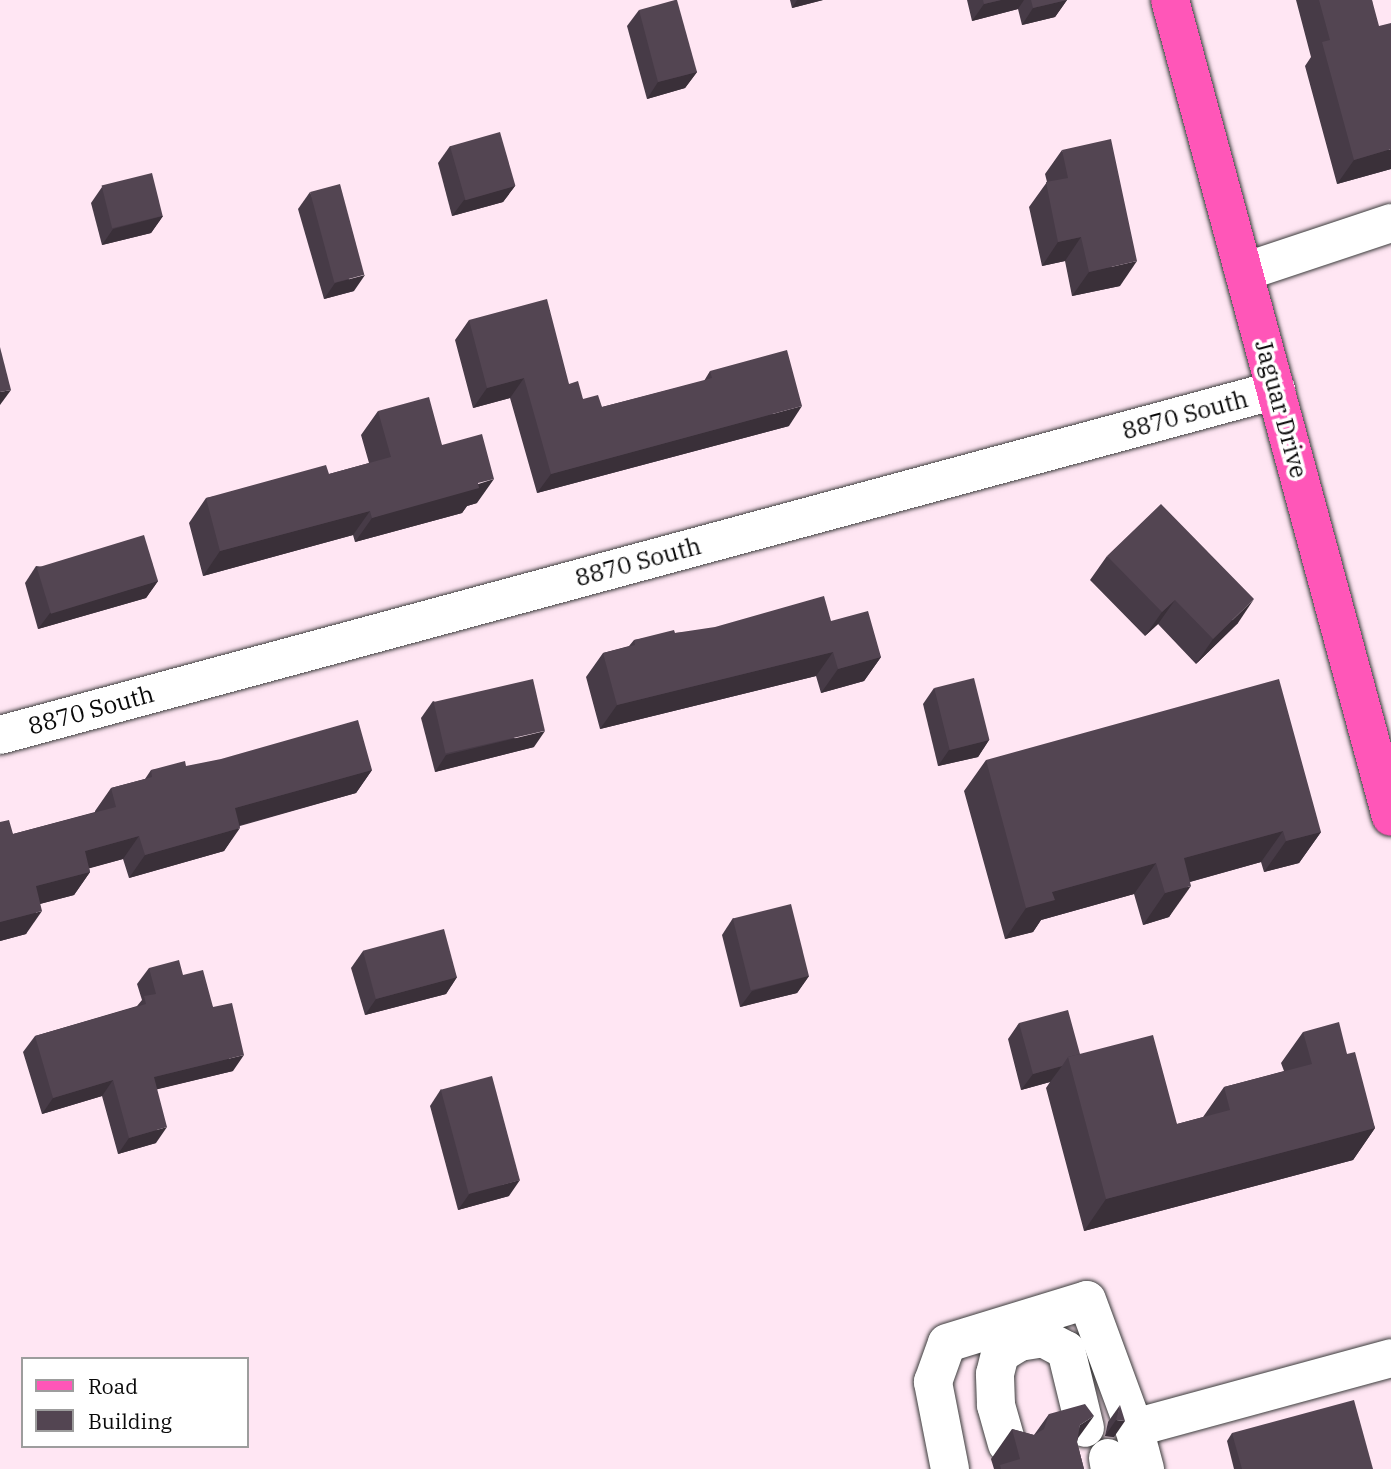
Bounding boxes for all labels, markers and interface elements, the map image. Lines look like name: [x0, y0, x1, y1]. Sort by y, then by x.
street label: Jaguar Drive: [1249, 337, 1313, 481]
street label: 8870 South: [1119, 384, 1251, 446]
street label: 8870 South: [572, 531, 704, 593]
street label: 8870 South: [25, 679, 157, 741]
legend: [21, 1357, 248, 1448]
text: Road: [88, 1372, 138, 1400]
text: Building: [88, 1407, 172, 1435]

